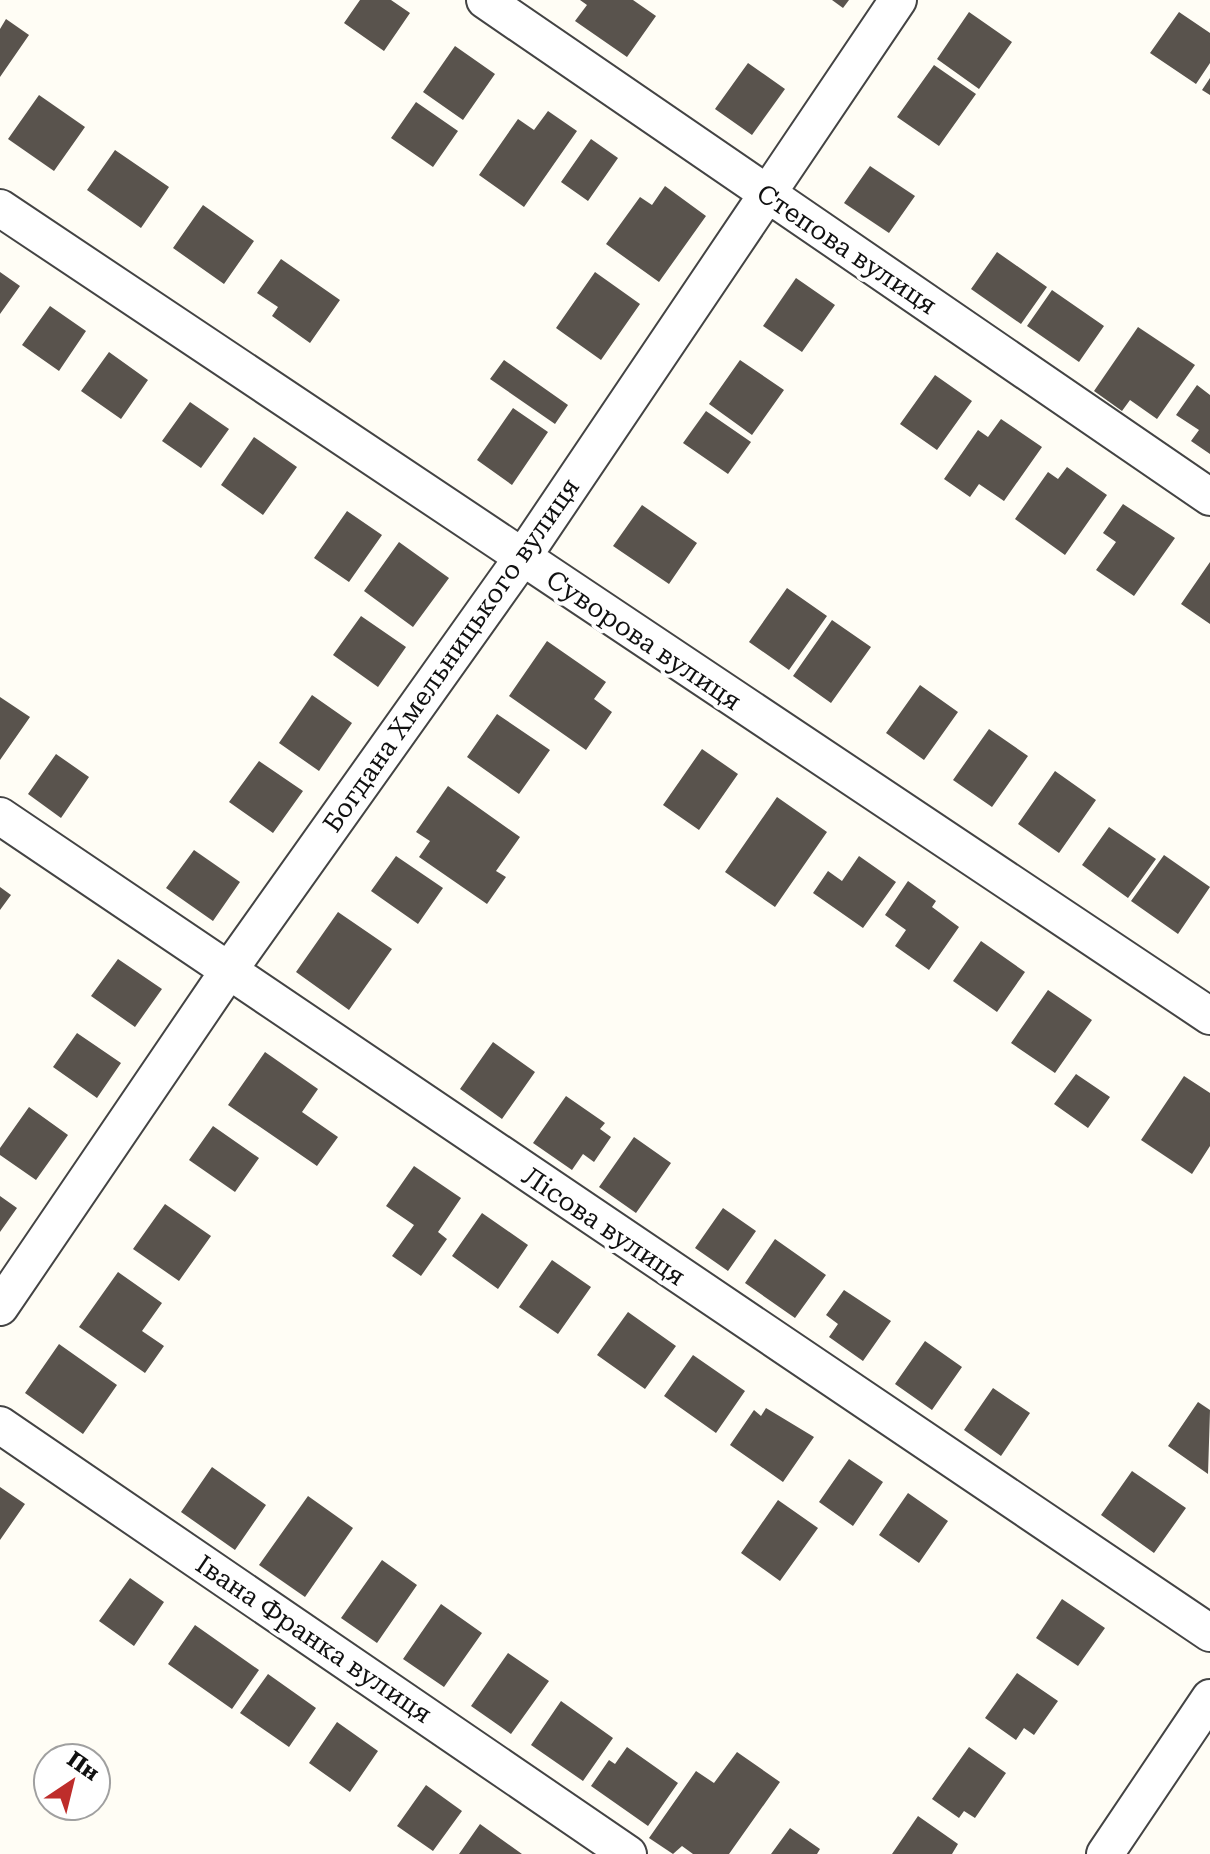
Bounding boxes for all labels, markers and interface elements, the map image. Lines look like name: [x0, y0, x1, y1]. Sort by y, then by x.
street label: Степова вулиця: [751, 178, 943, 320]
street label: Богдана Хмельницького вулиця: [317, 472, 585, 838]
street label: Суворова вулиця: [541, 564, 747, 716]
street label: Лісова вулиця: [517, 1161, 691, 1291]
street label: Івана Франка вулиця: [190, 1549, 438, 1729]
north arrow: [32, 1742, 112, 1822]
text: Пн: [63, 1746, 104, 1786]

